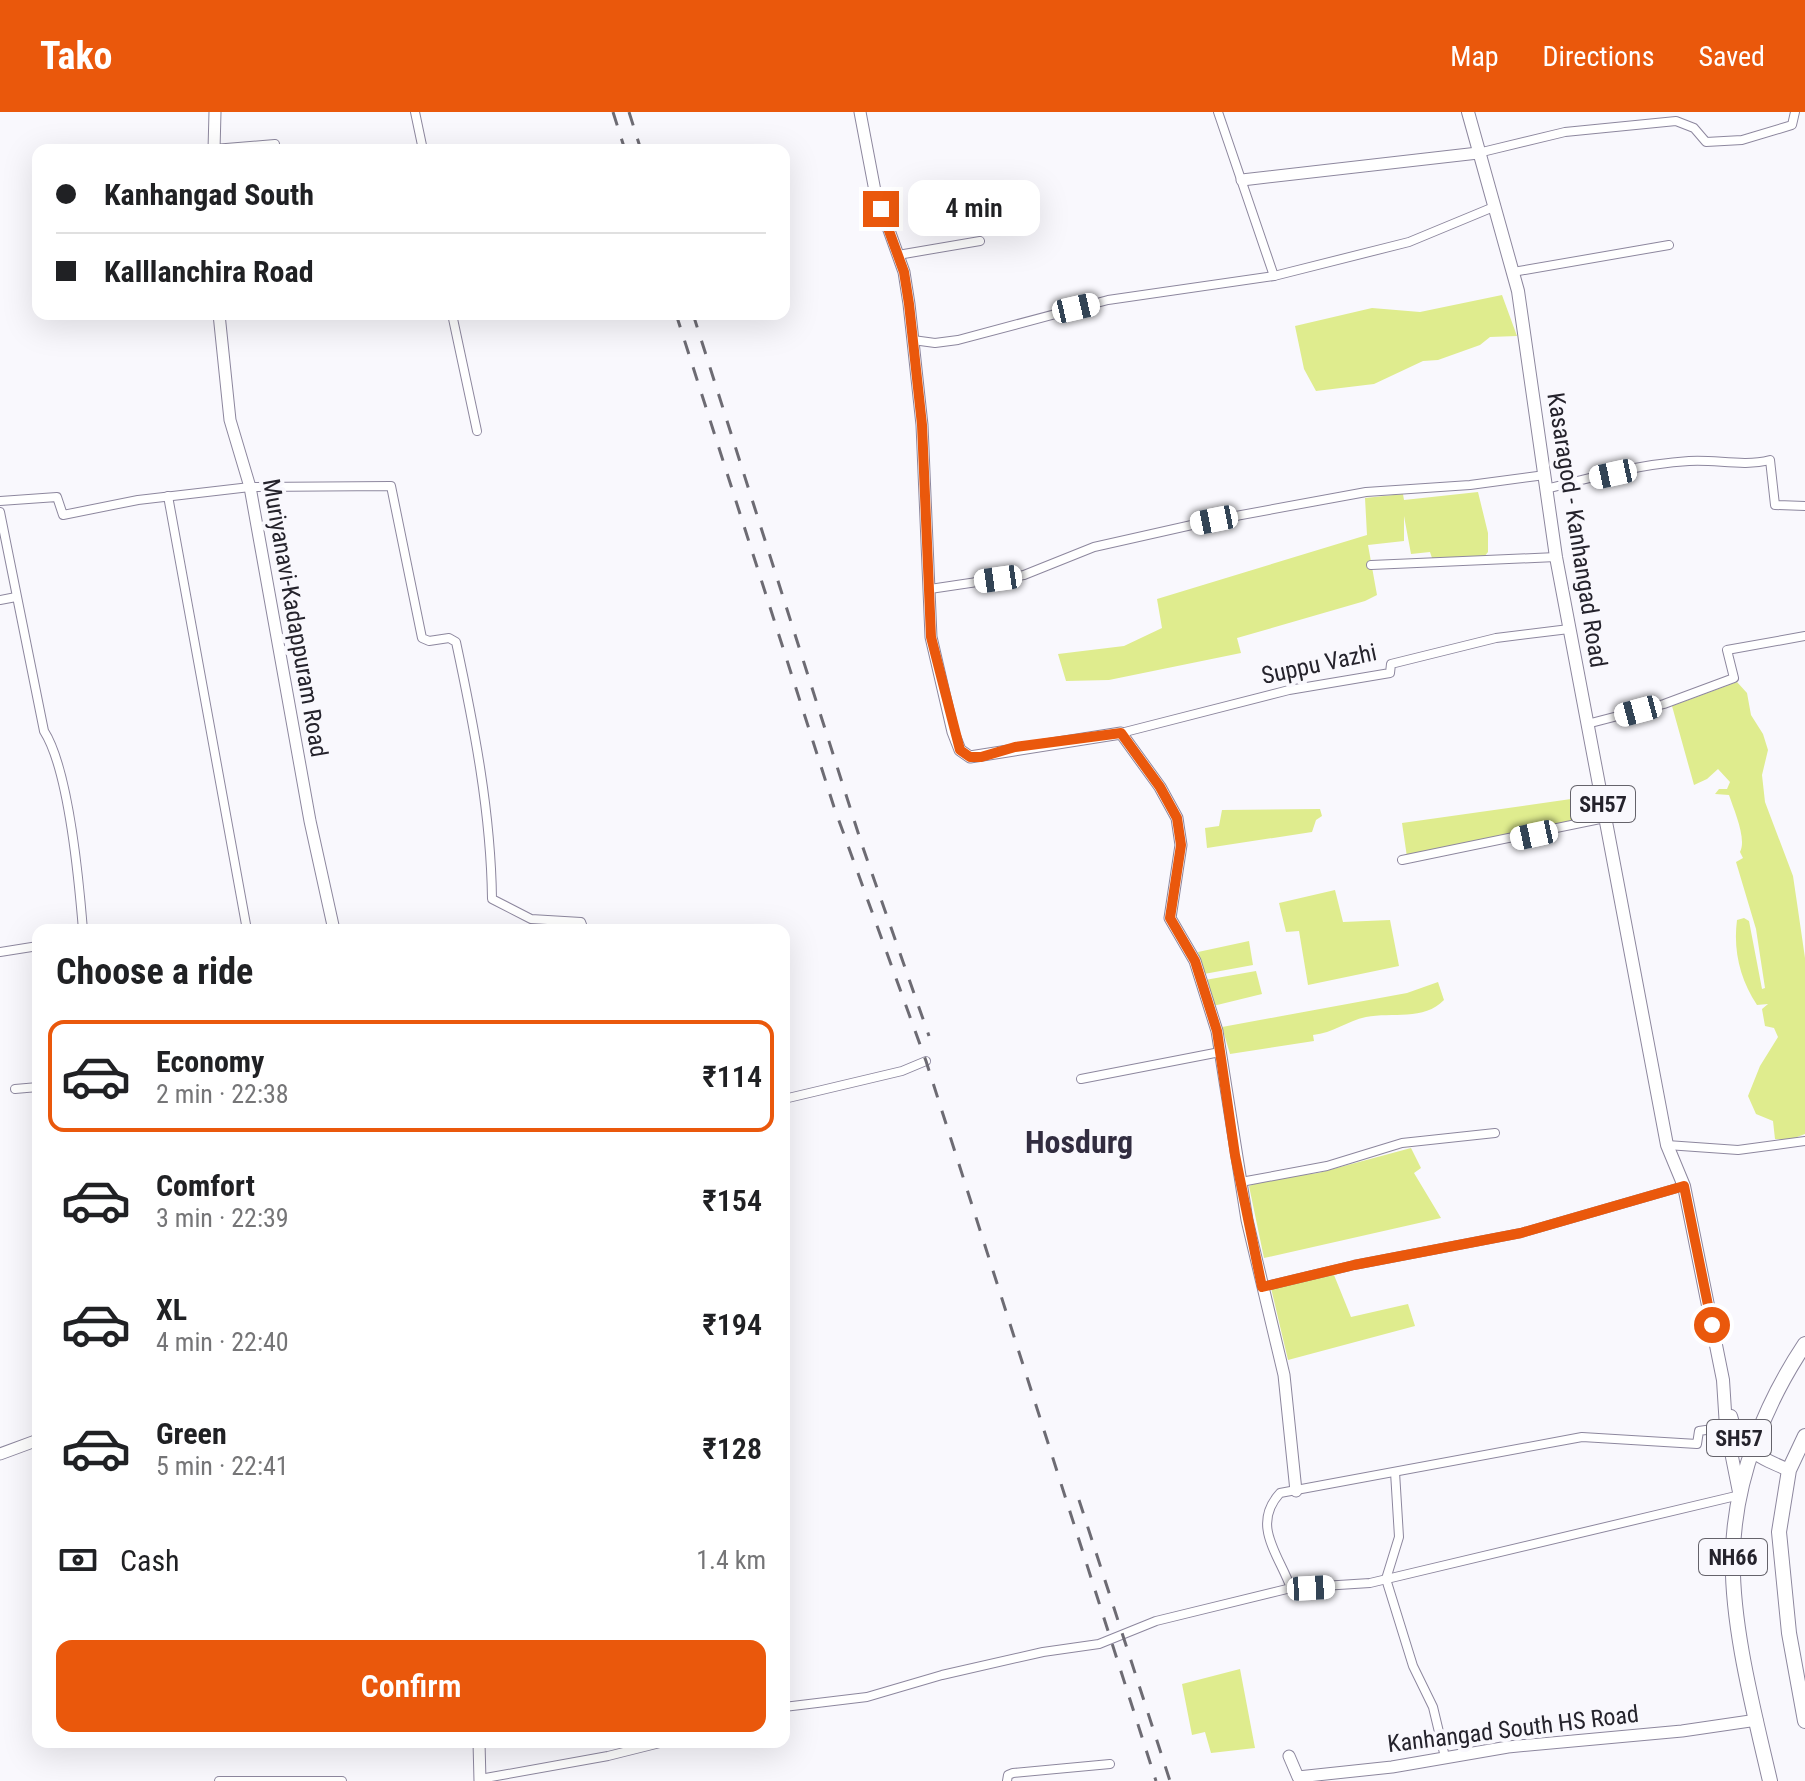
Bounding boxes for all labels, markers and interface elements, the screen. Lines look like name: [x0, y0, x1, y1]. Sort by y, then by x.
text: Tako: [40, 34, 113, 78]
text: Map: [1450, 40, 1499, 73]
text: Directions: [1543, 40, 1654, 73]
text: Saved: [1698, 40, 1765, 73]
text: Kanhangad South: [104, 177, 314, 212]
callout: 4 min: [909, 181, 1041, 237]
route end: [863, 191, 899, 227]
text: 4 min: [945, 193, 1003, 223]
text: Kalllanchira Road: [104, 254, 314, 289]
car: [1050, 291, 1102, 325]
street label: Kasaragod - Kanhangad Road: [1541, 391, 1613, 669]
car: [1587, 457, 1639, 491]
street label: Muriyanavi-Kadappuram Road: [257, 477, 333, 759]
car: [1188, 504, 1240, 536]
car: [973, 564, 1023, 594]
street label: Suppu Vazhi: [1259, 638, 1379, 690]
car: [1612, 693, 1664, 729]
road number: SH57: [1571, 786, 1635, 822]
car: [1508, 818, 1560, 852]
text: Choose a ride: [56, 951, 253, 993]
icon: car: [60, 1040, 132, 1112]
text: Economy: [156, 1044, 264, 1079]
text: ₹114: [703, 1059, 762, 1094]
text: 2 min · 22:38: [156, 1079, 289, 1109]
district label: Hosdurg: [1025, 1123, 1133, 1161]
icon: car: [60, 1164, 132, 1236]
text: Comfort: [156, 1168, 255, 1203]
text: ₹154: [703, 1183, 762, 1218]
text: 3 min · 22:39: [156, 1203, 289, 1233]
icon: car: [60, 1288, 132, 1360]
text: XL: [156, 1292, 187, 1327]
text: ₹194: [703, 1307, 762, 1342]
route start: [1694, 1307, 1730, 1343]
text: 4 min · 22:40: [156, 1327, 289, 1357]
icon: car: [60, 1412, 132, 1484]
text: Green: [156, 1416, 227, 1451]
road number: SH57: [1707, 1420, 1771, 1456]
text: ₹128: [703, 1431, 762, 1466]
text: 5 min · 22:41: [156, 1451, 289, 1481]
icon: cash: [56, 1538, 100, 1582]
road number: NH66: [1699, 1539, 1767, 1575]
text: Cash: [120, 1543, 180, 1578]
text: 1.4 km: [696, 1545, 766, 1575]
car: [1286, 1575, 1336, 1601]
button: Confirm: [56, 1640, 766, 1732]
street label: Kanhangad South HS Road: [1386, 1700, 1640, 1758]

